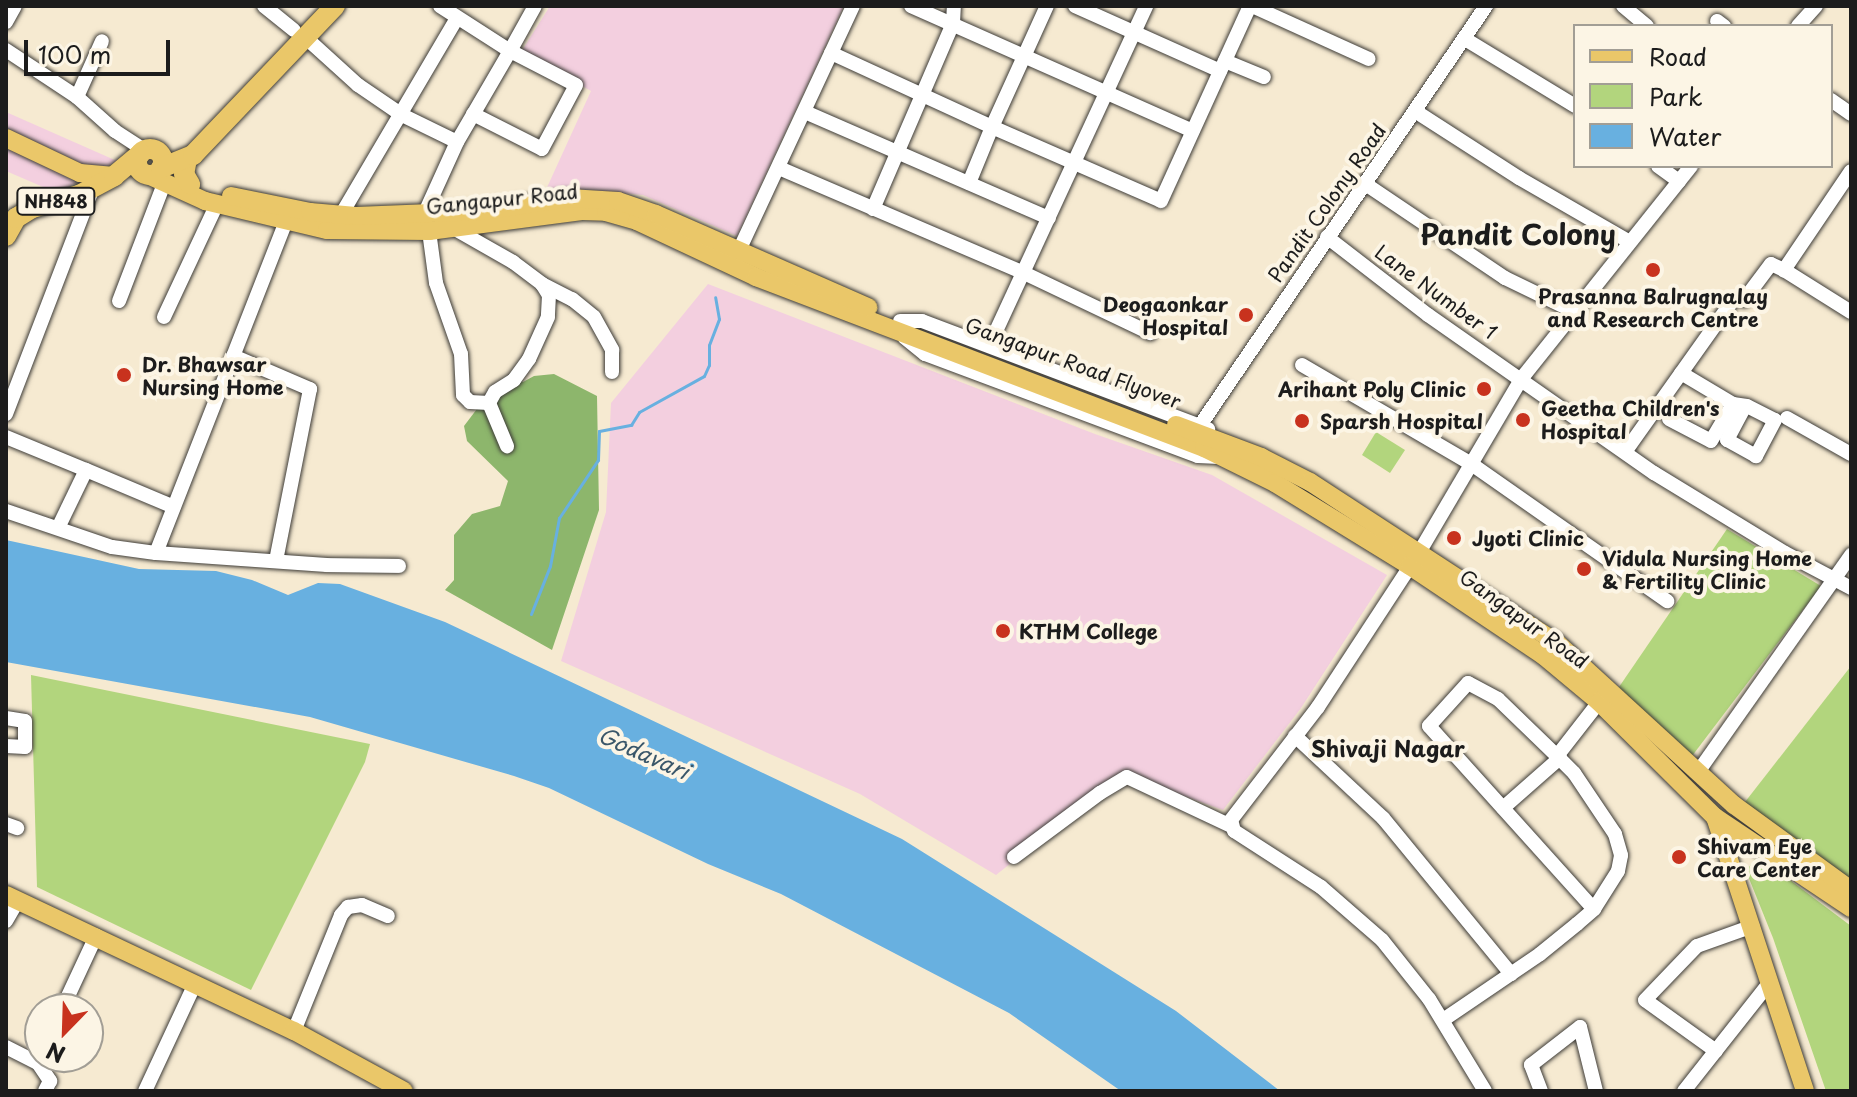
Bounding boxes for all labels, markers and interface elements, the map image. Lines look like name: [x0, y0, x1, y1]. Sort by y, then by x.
scale bar: [28, 24, 174, 74]
legend: [1573, 24, 1833, 168]
text: 100 m: [38, 36, 111, 72]
text: Road: [1649, 38, 1707, 74]
text: Park: [1649, 78, 1703, 114]
text: Water: [1649, 118, 1721, 154]
street label: Pandit Colony Road: [1263, 119, 1391, 287]
street label: Gangapur Road: [425, 179, 579, 219]
road number: NH848: [16, 187, 96, 215]
district label: Pandit Colony: [1420, 217, 1616, 251]
street label: Lane Number 1: [1370, 240, 1502, 344]
marker: Prasanna Balrugnalay and Research Centre: [1642, 259, 1664, 281]
place label: Prasanna Balrugnalay and Research Centre: [1538, 284, 1768, 331]
place label: Deogaonkar Hospital: [1103, 292, 1228, 339]
marker: Deogaonkar Hospital: [1235, 304, 1257, 326]
street label: Gangapur Road Flyover: [962, 313, 1184, 413]
place label: Dr. Bhawsar Nursing Home: [142, 352, 285, 399]
marker: Dr. Bhawsar Nursing Home: [113, 364, 135, 386]
place label: Arihant Poly Clinic: [1277, 377, 1466, 401]
marker: Arihant Poly Clinic: [1473, 378, 1495, 400]
place label: Geetha Children's Hospital: [1541, 396, 1720, 443]
place label: Sparsh Hospital: [1320, 409, 1483, 433]
marker: Geetha Children's Hospital: [1512, 409, 1534, 431]
marker: Sparsh Hospital: [1291, 410, 1313, 432]
place label: Jyoti Clinic: [1472, 526, 1585, 550]
marker: Jyoti Clinic: [1443, 527, 1465, 549]
place label: Vidula Nursing Home & Fertility Clinic: [1602, 546, 1814, 593]
marker: Vidula Nursing Home & Fertility Clinic: [1573, 558, 1595, 580]
street label: Gangapur Road: [1455, 564, 1593, 674]
place label: KTHM College: [1019, 619, 1159, 643]
marker: KTHM College: [994, 622, 1012, 640]
water label: Godavari: [595, 720, 693, 784]
district label: Shivaji Nagar: [1311, 735, 1465, 761]
place label: Shivam Eye Care Center: [1697, 834, 1821, 881]
marker: Shivam Eye Care Center: [1668, 846, 1690, 868]
north arrow: [24, 993, 104, 1073]
text: N: [41, 1035, 70, 1072]

